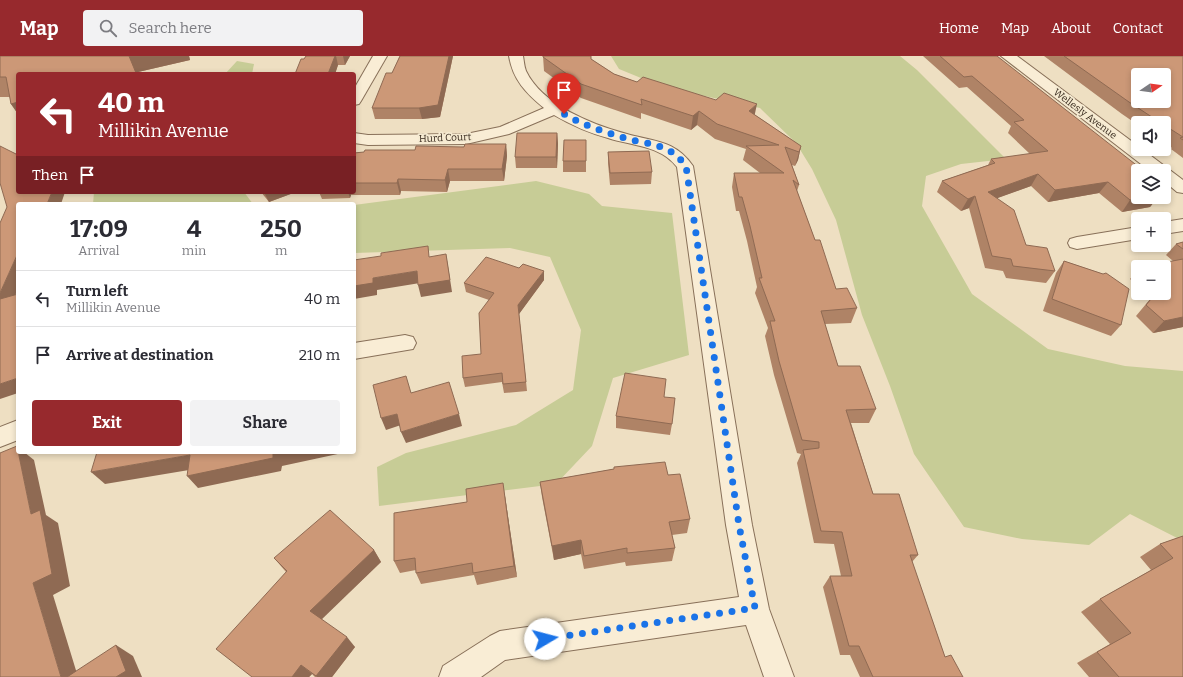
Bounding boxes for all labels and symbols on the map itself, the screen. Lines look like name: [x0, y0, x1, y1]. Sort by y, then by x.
north arrow: [1131, 68, 1171, 108]
pin: [547, 73, 581, 114]
street label: Wellesly Avenue: [1051, 86, 1119, 142]
street label: Hurd Court: [419, 131, 472, 145]
position arrow: [524, 618, 566, 660]

